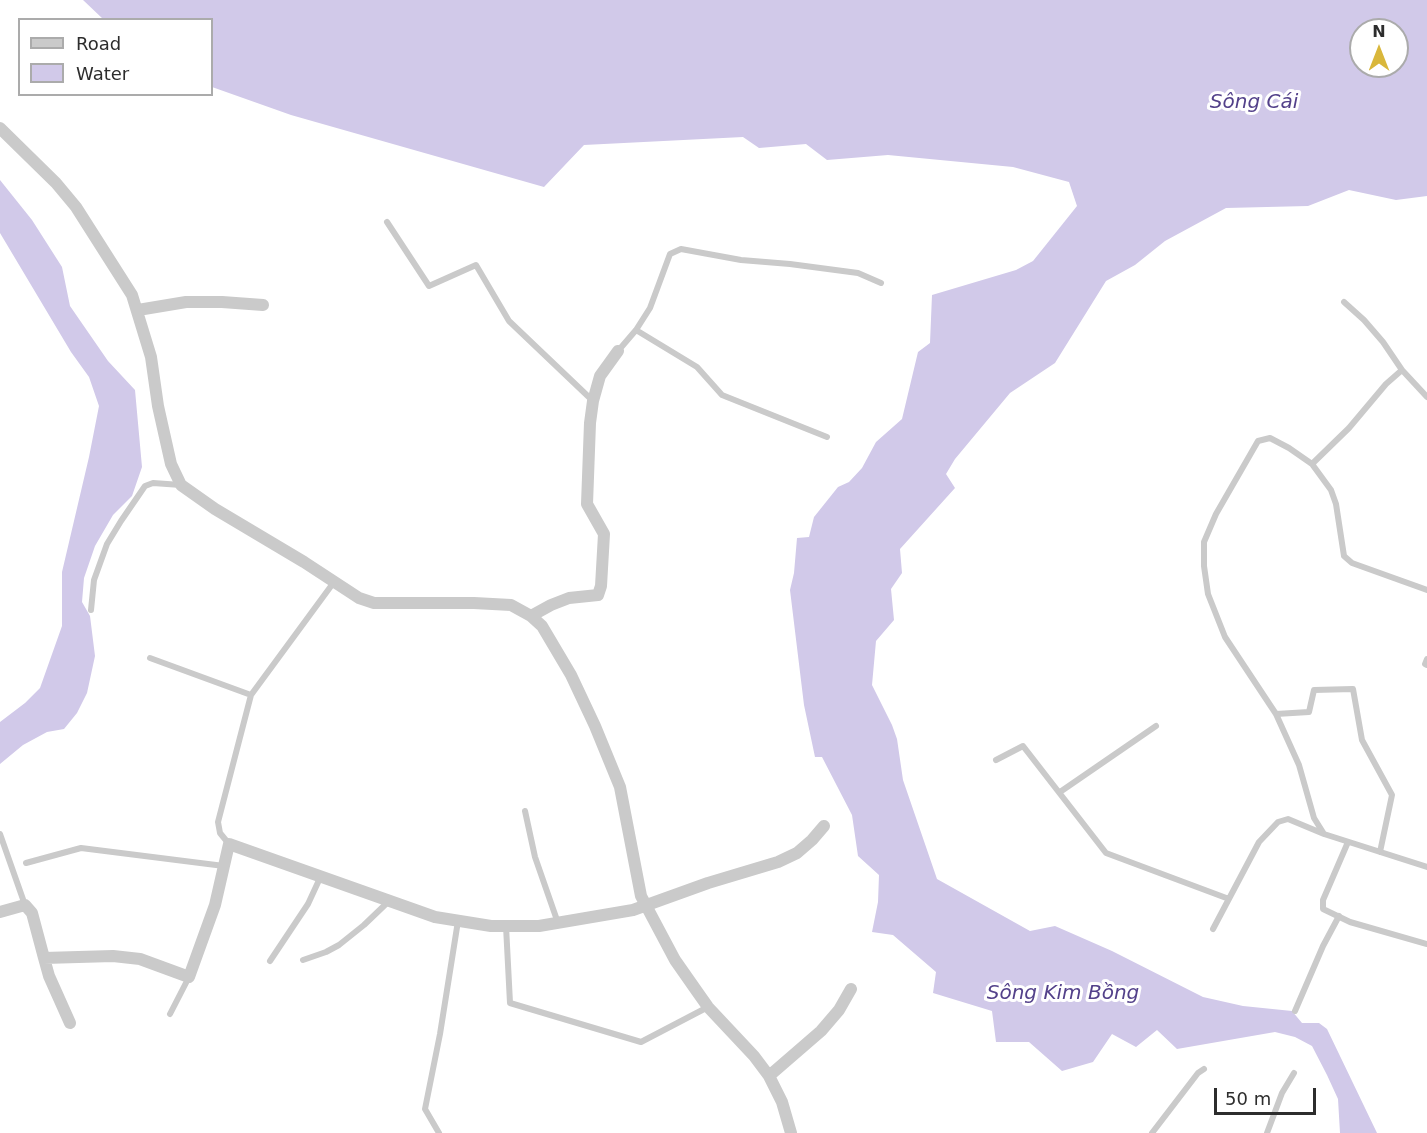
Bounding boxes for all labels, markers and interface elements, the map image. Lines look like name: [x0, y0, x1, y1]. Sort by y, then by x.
legend: [18, 18, 213, 96]
north arrow: [1349, 18, 1409, 78]
text: N: [1372, 22, 1386, 41]
text: Road: [76, 33, 121, 54]
text: Water: [76, 63, 129, 84]
water label: Sông Cái: [1210, 91, 1298, 115]
water label: Sông Kim Bồng: [987, 982, 1139, 1006]
scale bar: [1217, 1076, 1319, 1114]
text: 50 m: [1225, 1088, 1271, 1109]

